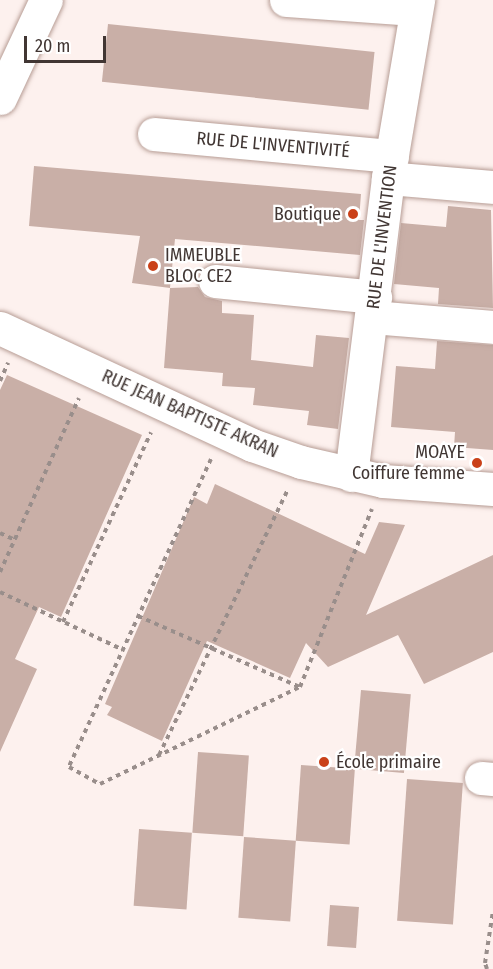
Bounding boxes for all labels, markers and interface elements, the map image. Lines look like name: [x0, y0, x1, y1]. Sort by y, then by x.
scale bar: [27, 24, 110, 62]
text: 20 m: [35, 35, 70, 57]
street label: RUE DE L'INVENTIVITÉ: [195, 128, 351, 162]
street label: RUE DE L'INVENTION: [362, 164, 402, 310]
place label: Boutique: [274, 203, 341, 225]
marker: Boutique: [346, 207, 360, 221]
place label: IMMEUBLE BLOC CE2: [165, 245, 241, 288]
marker: IMMEUBLE BLOC CE2: [146, 259, 160, 273]
street label: RUE JEAN BAPTISTE AKRAN: [98, 365, 282, 463]
place label: MOAYE Coiffure femme: [352, 442, 465, 484]
marker: MOAYE Coiffure femme: [470, 456, 484, 470]
place label: École primaire: [336, 751, 441, 773]
marker: École primaire: [317, 755, 331, 769]

